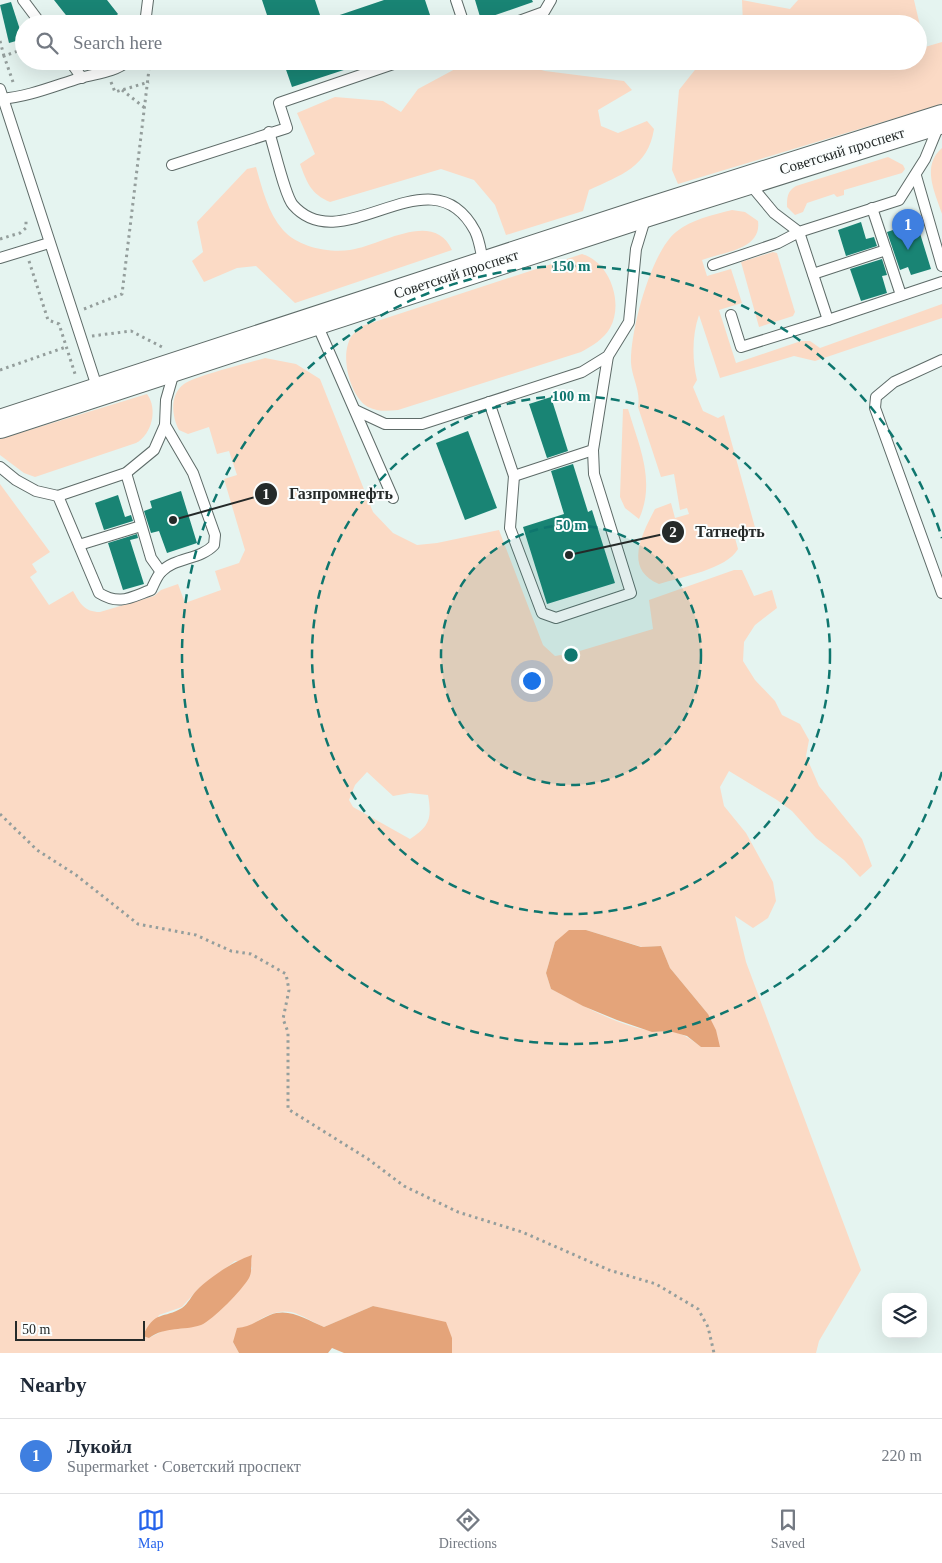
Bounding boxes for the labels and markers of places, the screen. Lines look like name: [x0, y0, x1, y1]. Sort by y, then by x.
pin: 1: [892, 209, 924, 250]
callout: Газпромнефть: [254, 478, 403, 509]
callout: Татнефть: [660, 516, 775, 547]
centre of rings: [562, 646, 580, 664]

